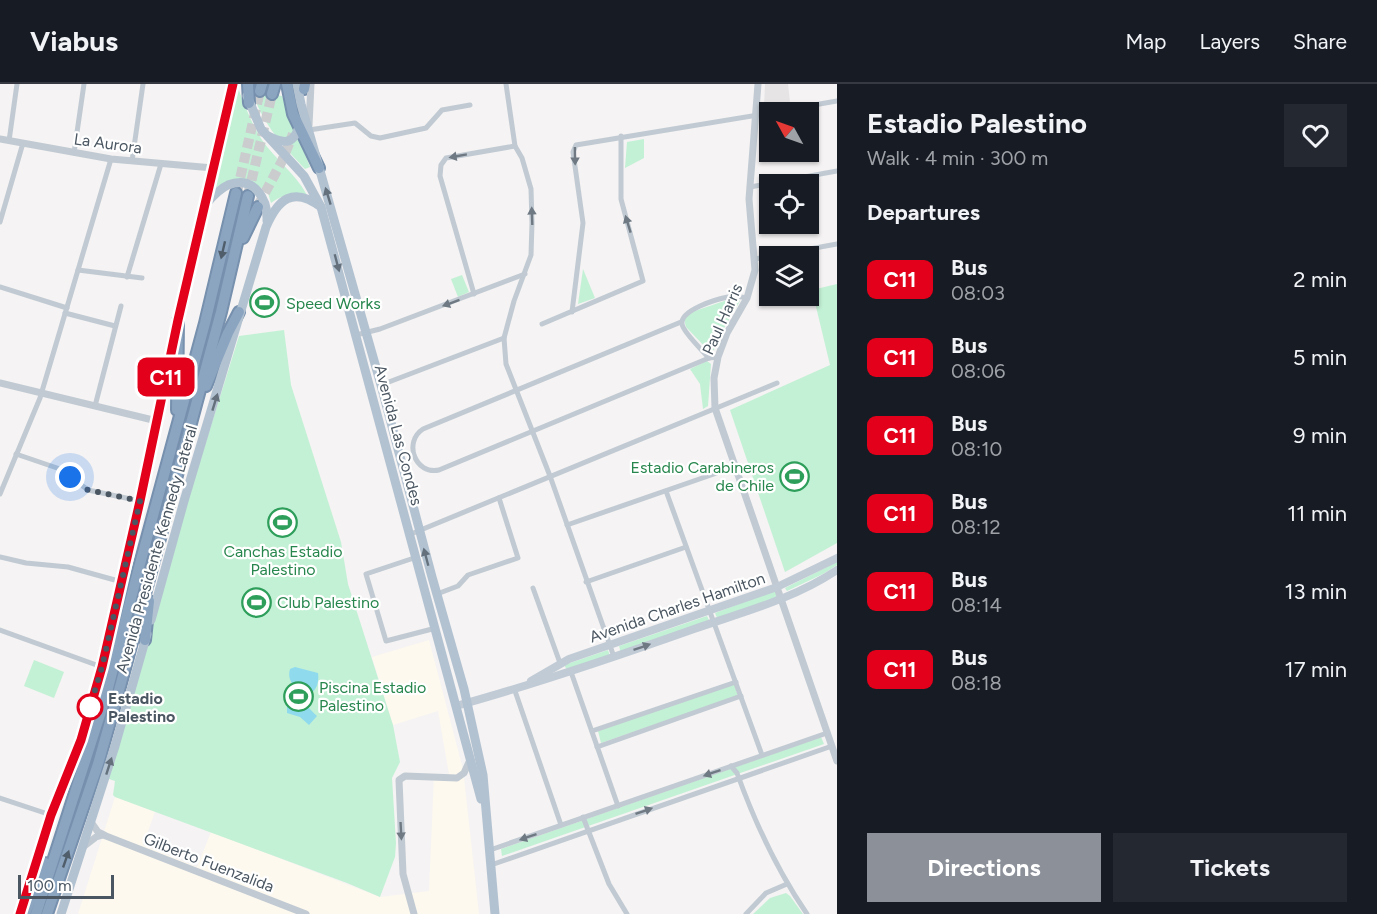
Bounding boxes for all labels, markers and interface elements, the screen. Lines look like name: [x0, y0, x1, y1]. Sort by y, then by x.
text: Viabus: [30, 24, 118, 58]
text: Map: [1126, 29, 1166, 54]
text: Layers: [1199, 29, 1260, 54]
text: Share: [1293, 29, 1347, 54]
north arrow: [759, 102, 819, 162]
map controls: [759, 102, 819, 306]
button: heart: [1284, 104, 1347, 167]
text: Estadio Palestino: [867, 106, 1087, 140]
street label: La Aurora: [73, 129, 143, 158]
text: Walk · 4 min · 300 m: [867, 146, 1048, 170]
one-way arrow: [570, 147, 580, 166]
one-way arrow: [448, 152, 467, 161]
button: locate: [759, 174, 819, 234]
one-way arrow: [322, 187, 332, 205]
text: Departures: [867, 199, 980, 226]
one-way arrow: [527, 207, 536, 226]
one-way arrow: [623, 215, 632, 233]
one-way arrow: [218, 241, 227, 260]
button: layers: [759, 246, 819, 306]
one-way arrow: [332, 254, 342, 272]
text: Bus: [951, 254, 987, 281]
text: 2 min: [1293, 266, 1347, 293]
text: C11: [884, 267, 916, 292]
street label: Paul Harris: [698, 281, 747, 358]
text: 08:03: [951, 281, 1005, 305]
sports icon: Speed Works: [249, 287, 281, 319]
place label: Speed Works: [286, 294, 381, 313]
one-way arrow: [442, 298, 460, 308]
text: Bus: [951, 332, 987, 359]
text: 5 min: [1293, 344, 1347, 371]
text: C11: [884, 345, 916, 370]
line badge: C11: [132, 358, 201, 396]
text: 08:06: [951, 359, 1005, 383]
street label: Avenida Las Condes: [371, 363, 426, 508]
text: C11: [150, 365, 182, 390]
one-way arrow: [211, 393, 220, 411]
text: Bus: [951, 410, 987, 437]
text: 9 min: [1293, 422, 1347, 449]
street label: Avenida Presidente Kennedy Lateral: [112, 423, 201, 675]
text: C11: [884, 423, 916, 448]
text: 08:10: [951, 437, 1002, 461]
place label: Estadio Carabineros de Chile: [630, 458, 774, 495]
sports icon: Estadio Carabineros de Chile: [779, 460, 811, 492]
your location: [55, 462, 85, 492]
text: Bus: [951, 488, 987, 515]
text: 11 min: [1287, 500, 1347, 527]
text: C11: [884, 501, 916, 526]
sports icon: Canchas Estadio Palestino: [267, 507, 299, 539]
text: 08:12: [951, 515, 1001, 539]
place label: Canchas Estadio Palestino: [223, 542, 343, 579]
one-way arrow: [421, 547, 431, 566]
text: Bus: [951, 566, 987, 593]
street label: Avenida Charles Hamilton: [587, 568, 768, 647]
text: 13 min: [1284, 578, 1347, 605]
text: C11: [884, 579, 916, 604]
sports icon: Club Palestino: [240, 586, 272, 618]
place label: Club Palestino: [277, 593, 379, 612]
text: 08:14: [951, 593, 1002, 617]
one-way arrow: [633, 642, 651, 652]
text: Bus: [951, 644, 987, 671]
text: 17 min: [1285, 656, 1347, 683]
text: C11: [884, 657, 916, 682]
text: 08:18: [951, 671, 1002, 695]
place label: Piscina Estadio Palestino: [319, 678, 426, 715]
sports icon: Piscina Estadio Palestino: [282, 680, 314, 712]
place label: Estadio Palestino: [108, 689, 175, 726]
marker: Estadio Palestino: [77, 694, 103, 720]
one-way arrow: [105, 757, 114, 775]
one-way arrow: [703, 768, 721, 778]
one-way arrow: [635, 806, 653, 816]
one-way arrow: [396, 822, 405, 841]
street label: Gilberto Fuenzalida: [141, 829, 277, 896]
one-way arrow: [519, 832, 537, 842]
button: Directions: [867, 833, 1101, 902]
button: Tickets: [1113, 833, 1347, 902]
one-way arrow: [61, 850, 71, 868]
scale bar: [18, 872, 114, 900]
text: 100 m: [27, 876, 72, 895]

